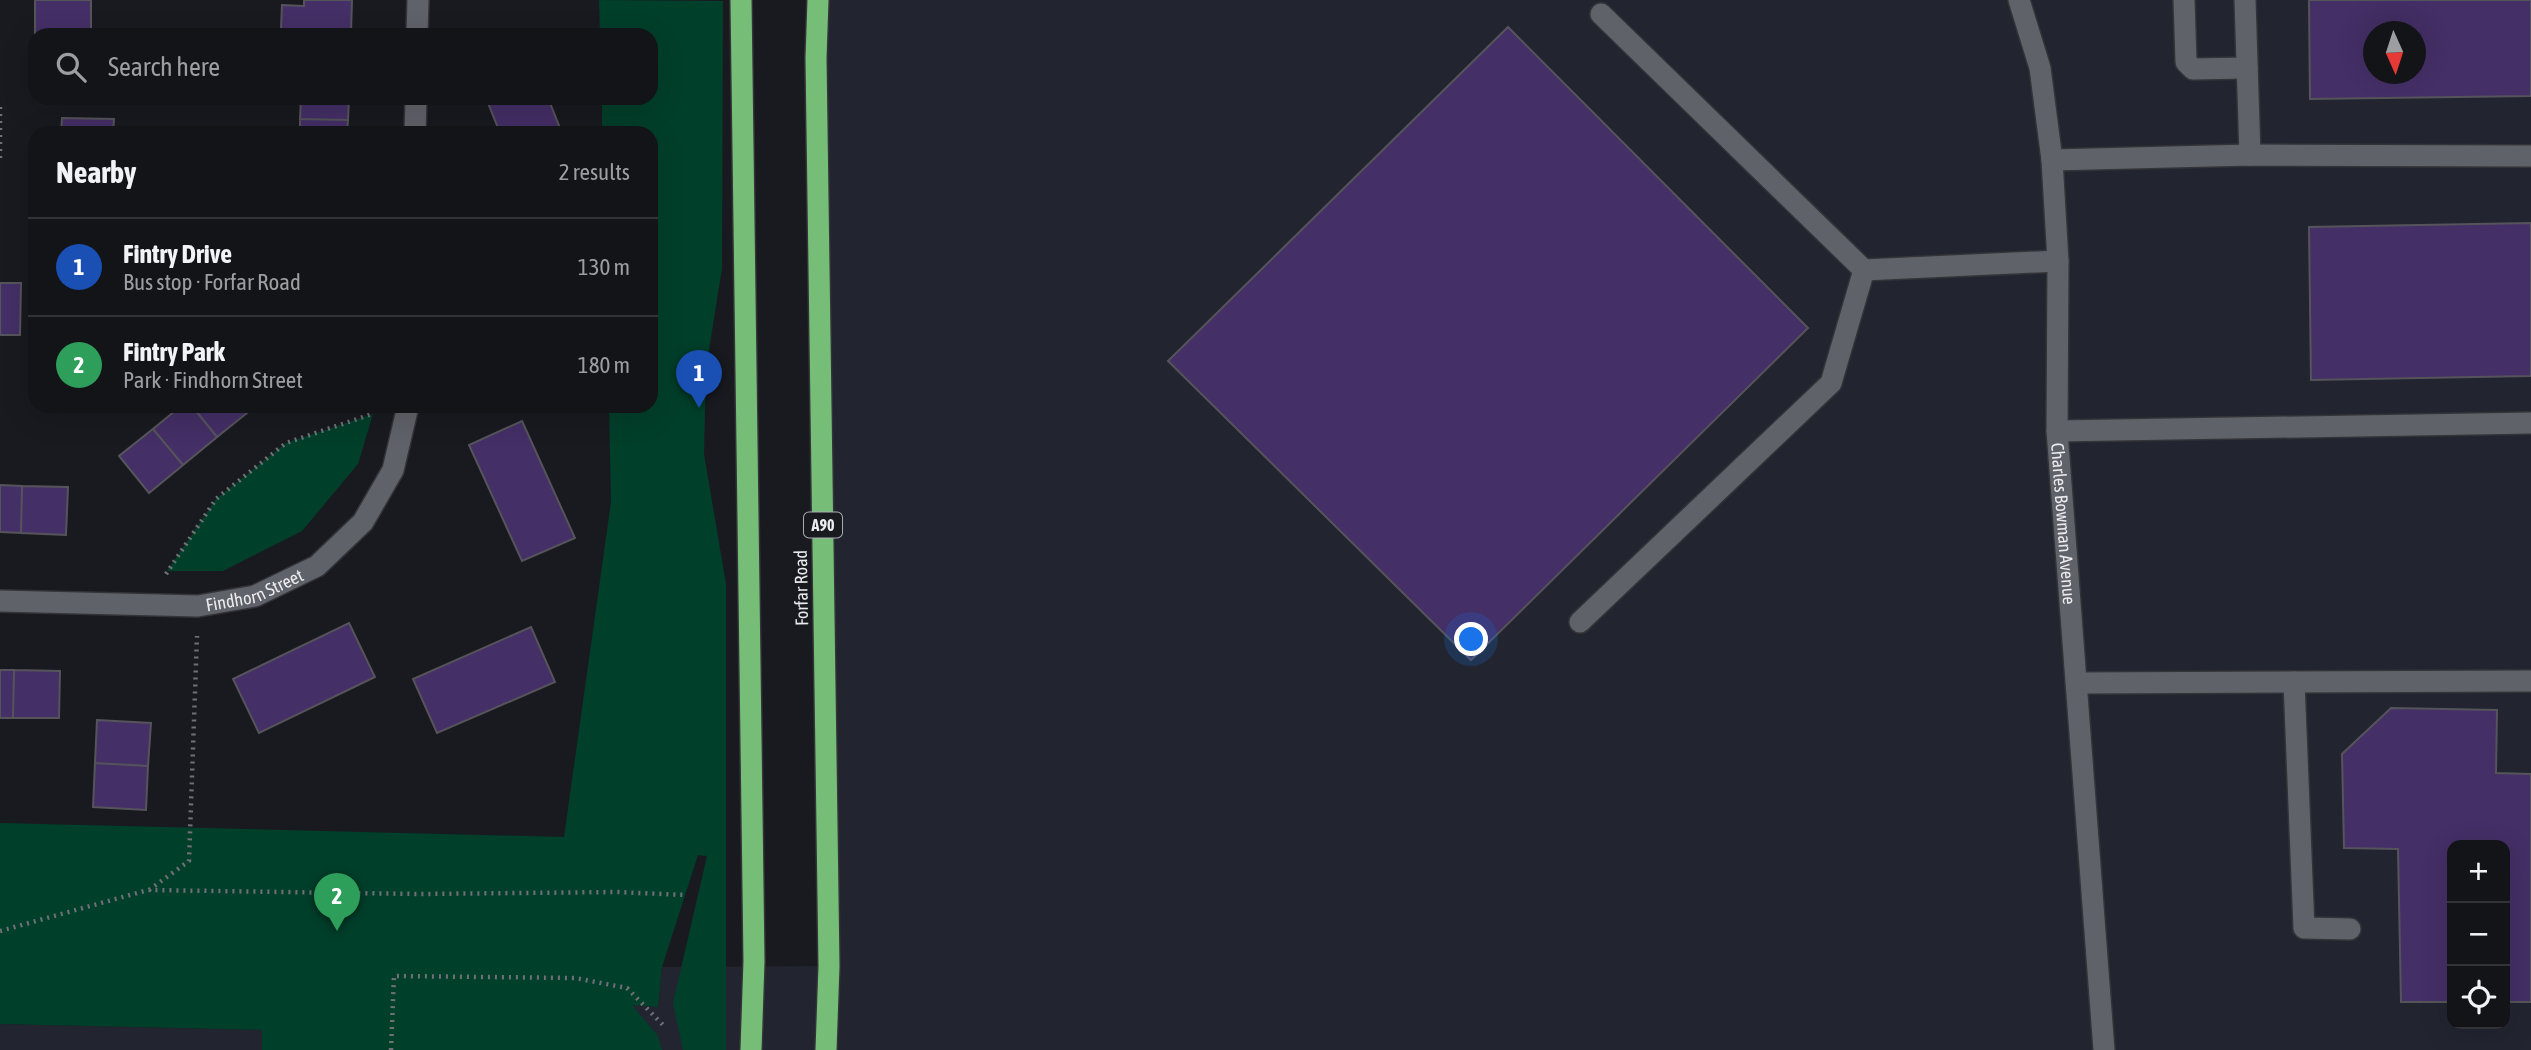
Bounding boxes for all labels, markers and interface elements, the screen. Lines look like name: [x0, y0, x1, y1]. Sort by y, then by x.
north arrow: [2363, 21, 2426, 84]
search box: [28, 28, 658, 105]
icon: search: [52, 48, 90, 86]
text: Search here: [108, 52, 220, 82]
text: Nearby: [56, 155, 136, 189]
text: 2 results: [559, 159, 630, 185]
text: Fintry Drive: [123, 239, 232, 269]
text: 1: [74, 254, 84, 280]
text: 130 m: [578, 254, 630, 280]
text: Bus stop · Forfar Road: [123, 269, 301, 295]
text: Fintry Park: [123, 337, 225, 367]
pin: 1: [676, 350, 722, 408]
text: 2: [74, 352, 84, 378]
text: 180 m: [578, 352, 630, 378]
text: Park · Findhorn Street: [123, 367, 303, 393]
street label: Charles Bowman Avenue: [2047, 442, 2081, 605]
road number: A90: [804, 512, 842, 538]
street label: Forfar Road: [790, 550, 812, 626]
street label: Findhorn Street: [204, 564, 306, 615]
your location: [1454, 622, 1488, 656]
map controls: [2447, 840, 2510, 1029]
button: +: [2447, 840, 2510, 903]
pin: 2: [314, 873, 360, 931]
button: −: [2447, 903, 2510, 966]
button: locate: [2447, 966, 2510, 1029]

